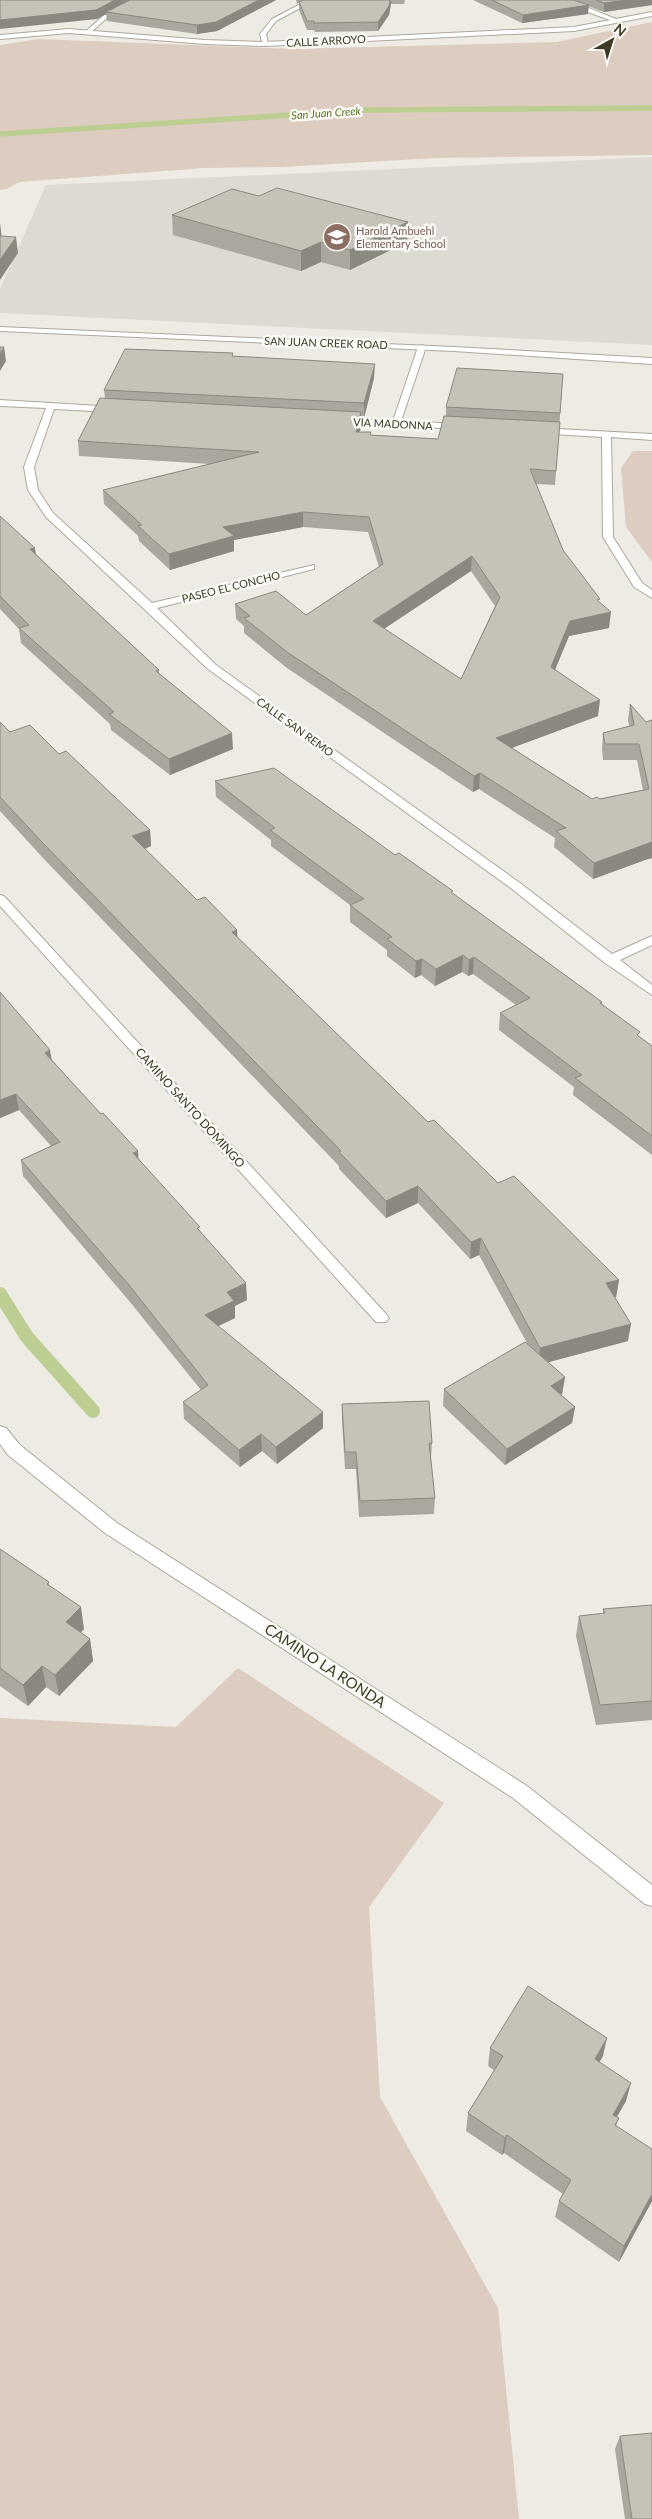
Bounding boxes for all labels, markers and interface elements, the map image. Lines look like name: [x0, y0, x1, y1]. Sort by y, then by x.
north arrow: [587, 15, 637, 65]
text: N: [611, 20, 630, 40]
street label: CALLE ARROYO: [286, 32, 366, 49]
water label: San Juan Creek: [291, 104, 362, 121]
school or university icon: Harold Ambuehl Elementary School: [322, 222, 352, 252]
place label: Harold Ambuehl Elementary School: [356, 224, 446, 250]
street label: SAN JUAN CREEK ROAD: [264, 334, 388, 351]
street label: VIA MADONNA: [353, 415, 434, 432]
street label: PASEO EL CONCHO: [180, 568, 281, 605]
street label: CALLE SAN REMO: [254, 694, 336, 759]
street label: CAMINO SANTO DOMINGO: [133, 1045, 248, 1171]
street label: CAMINO LA RONDA: [262, 1619, 390, 1712]

